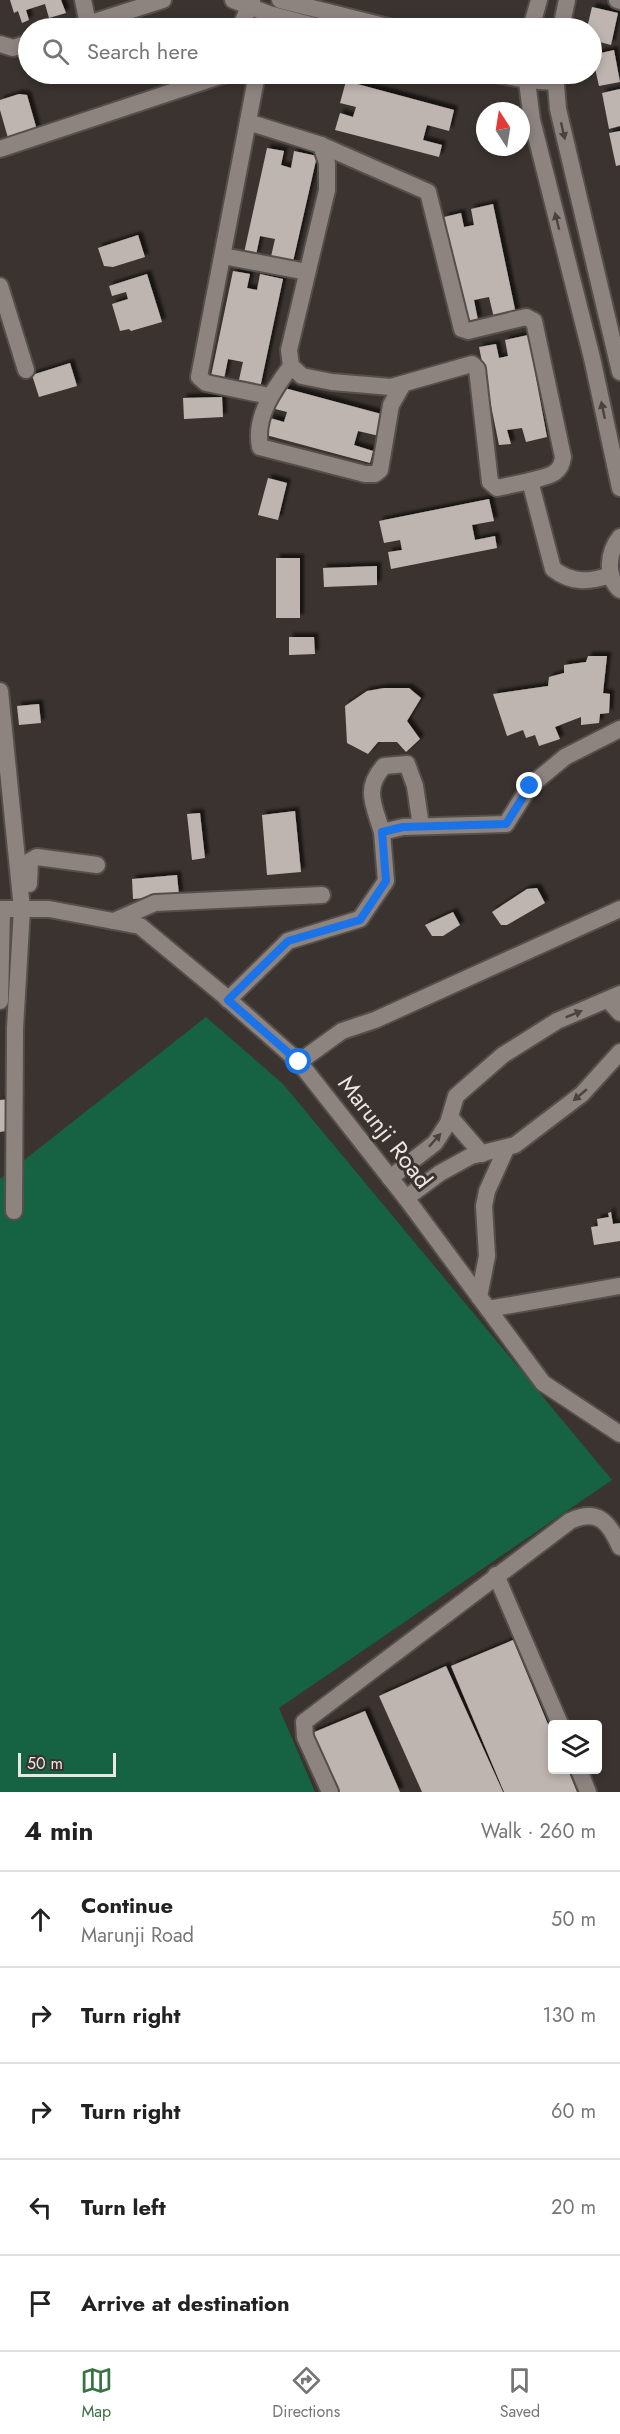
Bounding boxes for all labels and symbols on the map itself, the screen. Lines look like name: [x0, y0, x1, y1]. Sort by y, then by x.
north arrow: [476, 102, 530, 156]
one-way arrow: [559, 122, 569, 140]
one-way arrow: [552, 211, 562, 230]
one-way arrow: [598, 400, 607, 419]
route end: [516, 772, 542, 798]
one-way arrow: [566, 1009, 584, 1019]
route start: [285, 1048, 311, 1074]
street label: Marunji Road: [330, 1067, 441, 1196]
one-way arrow: [572, 1088, 588, 1101]
one-way arrow: [428, 1133, 442, 1148]
scale bar: [18, 1750, 116, 1778]

